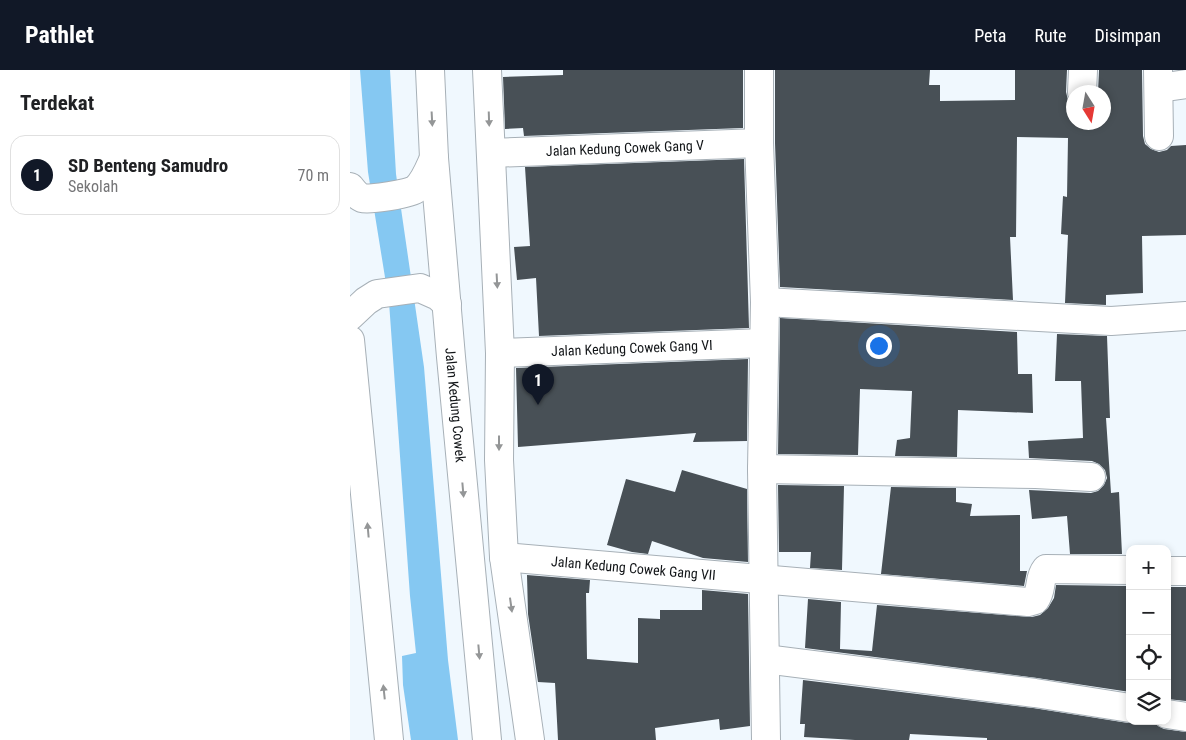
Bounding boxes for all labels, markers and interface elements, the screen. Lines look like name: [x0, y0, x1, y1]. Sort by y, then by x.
text: Pathlet: [25, 21, 94, 49]
text: Peta: [974, 25, 1006, 46]
text: Rute: [1034, 25, 1066, 46]
text: Disimpan: [1094, 25, 1161, 46]
north arrow: [1066, 85, 1111, 130]
text: Terdekat: [20, 91, 94, 115]
one-way arrow: [428, 111, 436, 127]
one-way arrow: [486, 111, 494, 127]
street label: Jalan Kedung Cowek Gang V: [546, 137, 704, 159]
text: SD Benteng Samudro: [68, 154, 228, 177]
text: 1: [33, 166, 41, 185]
text: 70 m: [297, 166, 329, 185]
text: Sekolah: [68, 177, 118, 196]
one-way arrow: [493, 273, 501, 289]
your location: [866, 333, 892, 359]
street label: Jalan Kedung Cowek Gang VI: [551, 337, 713, 359]
street label: Jalan Kedung Cowek: [442, 347, 469, 464]
pin: 1: [522, 364, 554, 405]
one-way arrow: [495, 436, 503, 452]
one-way arrow: [459, 482, 467, 498]
one-way arrow: [364, 522, 372, 538]
map controls: [1126, 545, 1171, 725]
button: +: [1126, 545, 1171, 590]
street label: Jalan Kedung Cowek Gang VII: [551, 553, 716, 583]
button: −: [1126, 590, 1171, 635]
one-way arrow: [507, 598, 515, 614]
button: locate: [1126, 635, 1171, 680]
one-way arrow: [475, 644, 483, 660]
button: layers: [1126, 680, 1171, 725]
one-way arrow: [380, 683, 388, 699]

